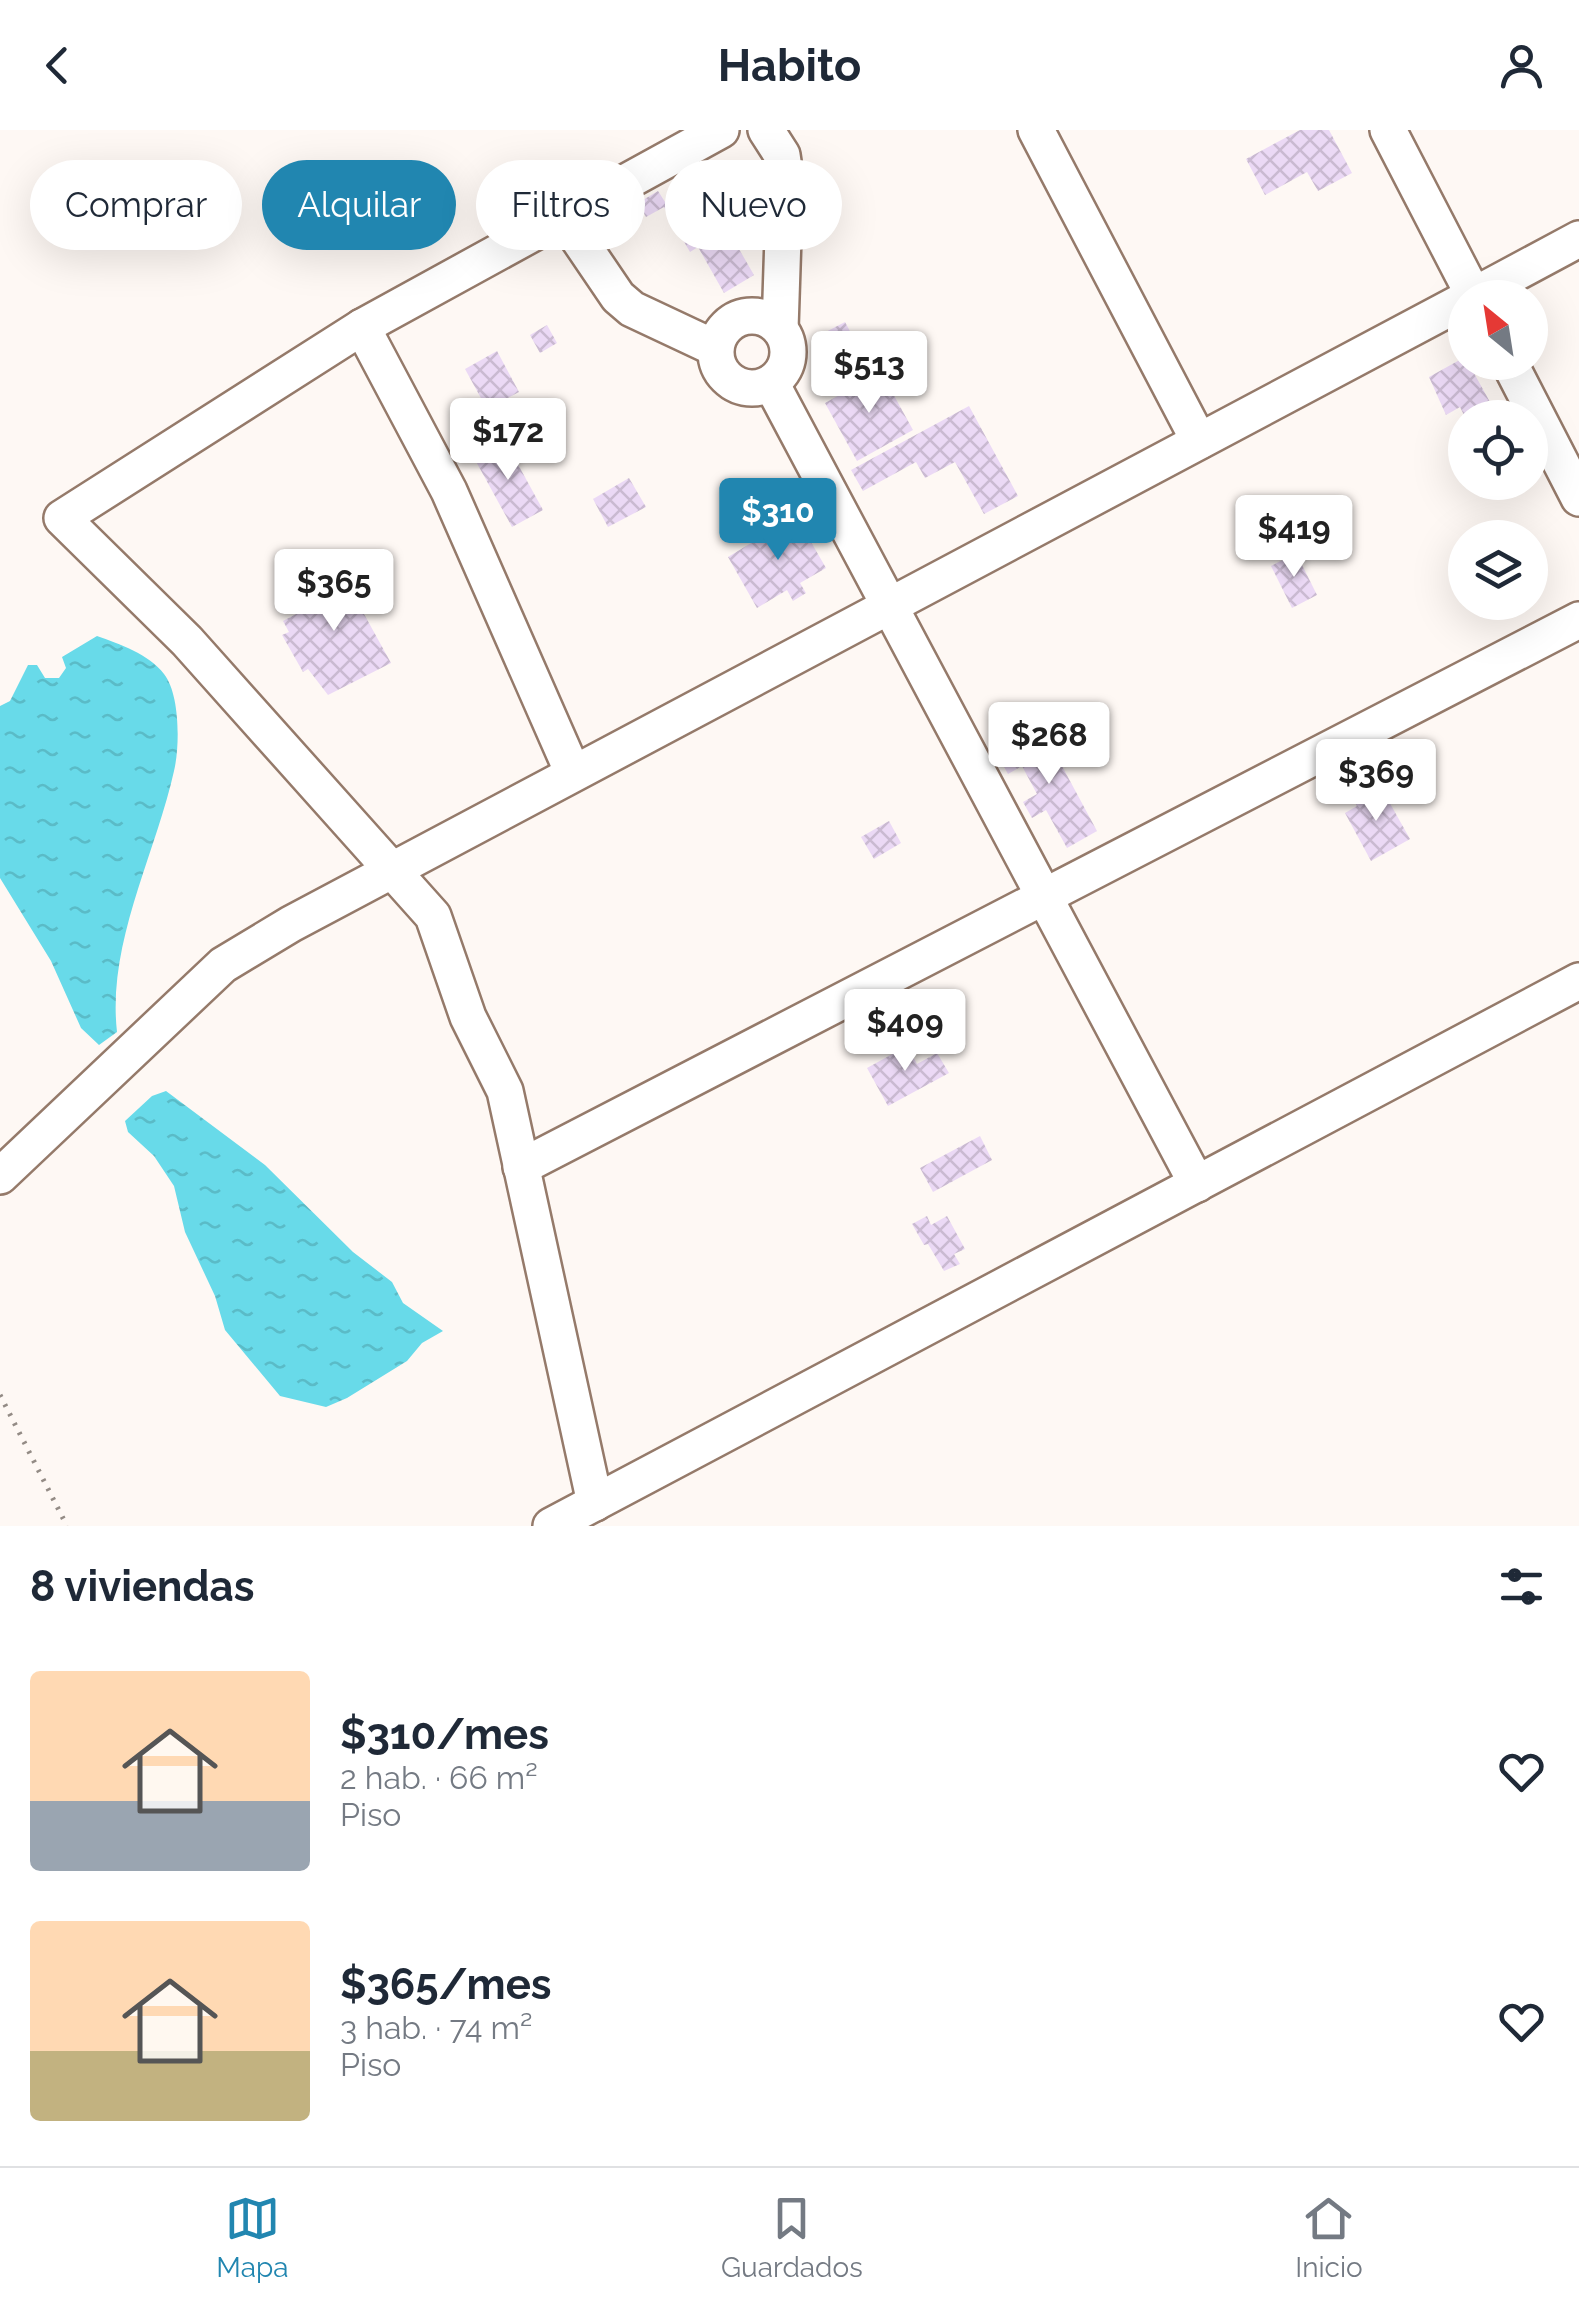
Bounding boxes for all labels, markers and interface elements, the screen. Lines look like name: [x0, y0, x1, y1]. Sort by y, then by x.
icon: back: [30, 38, 85, 93]
icon: person: [1494, 38, 1549, 93]
text: Habito: [718, 39, 861, 92]
chip: Comprar: [30, 160, 242, 250]
chip: Alquilar: [262, 160, 456, 250]
chip: Filtros: [476, 160, 645, 250]
chip: Nuevo: [665, 160, 842, 250]
north arrow: [1448, 280, 1548, 380]
map controls: [1448, 280, 1548, 620]
pin: $513: [810, 331, 928, 416]
text: $513: [833, 345, 905, 382]
pin: $172: [449, 398, 567, 483]
button: locate: [1448, 400, 1548, 500]
text: $172: [472, 412, 544, 449]
pin: $310: [719, 478, 837, 563]
text: $310: [741, 492, 815, 529]
pin: $419: [1235, 495, 1353, 580]
text: $419: [1257, 509, 1331, 546]
button: layers: [1448, 520, 1548, 620]
pin: $365: [275, 549, 393, 634]
text: $365: [296, 563, 372, 600]
pin: $268: [990, 702, 1108, 787]
text: $268: [1010, 716, 1088, 753]
pin: $369: [1317, 739, 1435, 824]
text: $369: [1338, 753, 1414, 790]
pin: $409: [846, 989, 964, 1074]
text: $409: [866, 1003, 944, 1040]
icon: filters: [1494, 1559, 1549, 1614]
text: 8 viviendas: [30, 1562, 254, 1611]
text: $310/mes: [340, 1710, 549, 1759]
icon: home: [110, 1711, 230, 1831]
icon: heart: [1494, 1744, 1549, 1799]
text: 2 hab. · 66 m²: [340, 1759, 538, 1796]
text: Piso: [340, 1796, 401, 1833]
text: $365/mes: [340, 1960, 552, 2009]
icon: home: [110, 1961, 230, 2081]
icon: heart: [1494, 1994, 1549, 2049]
text: 3 hab. · 74 m²: [340, 2009, 532, 2046]
text: Piso: [340, 2046, 401, 2083]
tab: Mapa: [216, 2191, 288, 2284]
tab: Guardados: [721, 2191, 863, 2284]
tab: Inicio: [1295, 2191, 1363, 2284]

